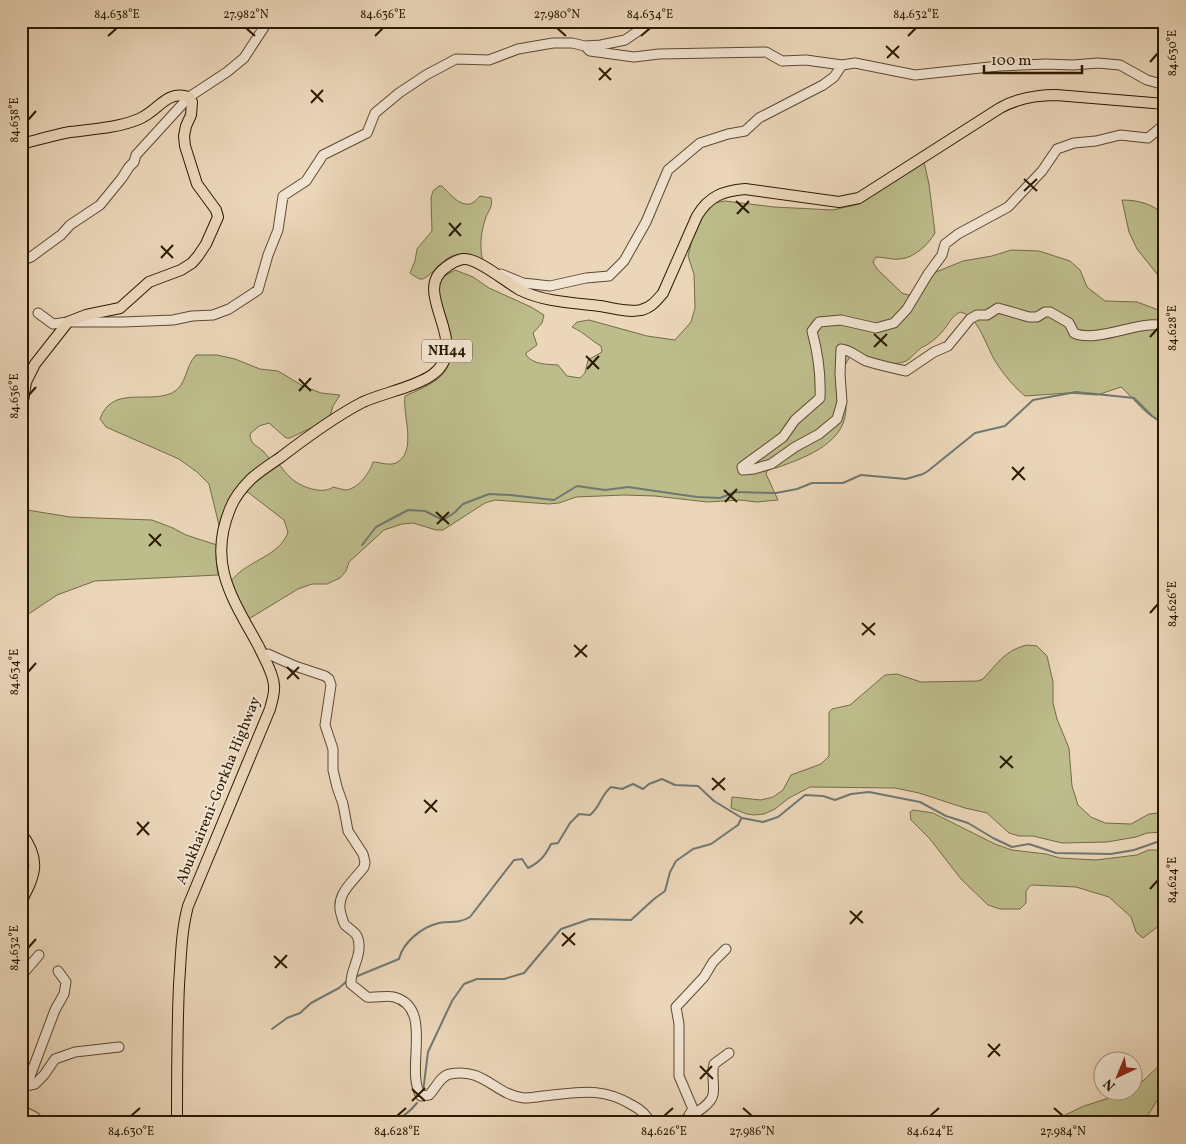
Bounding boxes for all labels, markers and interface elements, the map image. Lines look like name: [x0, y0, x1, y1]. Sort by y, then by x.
text: 84.638°E: [94, 7, 140, 23]
text: 27.982°N: [223, 7, 269, 23]
text: 84.636°E: [360, 7, 406, 23]
text: 27.980°N: [534, 7, 580, 23]
text: 84.634°E: [627, 7, 673, 23]
text: 84.632°E: [893, 7, 939, 23]
text: 84.630°E: [1165, 30, 1181, 76]
scale bar: [984, 42, 1081, 74]
text: 100 m: [991, 51, 1031, 72]
text: 84.638°E: [7, 97, 23, 143]
text: 84.628°E: [1165, 305, 1181, 351]
road number: NH44: [422, 340, 472, 362]
text: 84.636°E: [7, 373, 23, 419]
text: 84.626°E: [1165, 581, 1181, 627]
text: 84.634°E: [7, 649, 23, 695]
street label: Abukhaireni-Gorkha Highway: [172, 694, 266, 888]
text: 84.624°E: [1165, 857, 1181, 903]
text: 84.632°E: [7, 925, 23, 971]
north arrow: [1094, 1052, 1144, 1102]
text: N: [1100, 1074, 1120, 1095]
text: 84.630°E: [108, 1124, 154, 1140]
text: 84.628°E: [374, 1124, 420, 1140]
text: 84.626°E: [641, 1124, 687, 1140]
text: 27.986°N: [729, 1124, 775, 1140]
text: 84.624°E: [907, 1124, 953, 1140]
text: 27.984°N: [1040, 1124, 1086, 1140]

